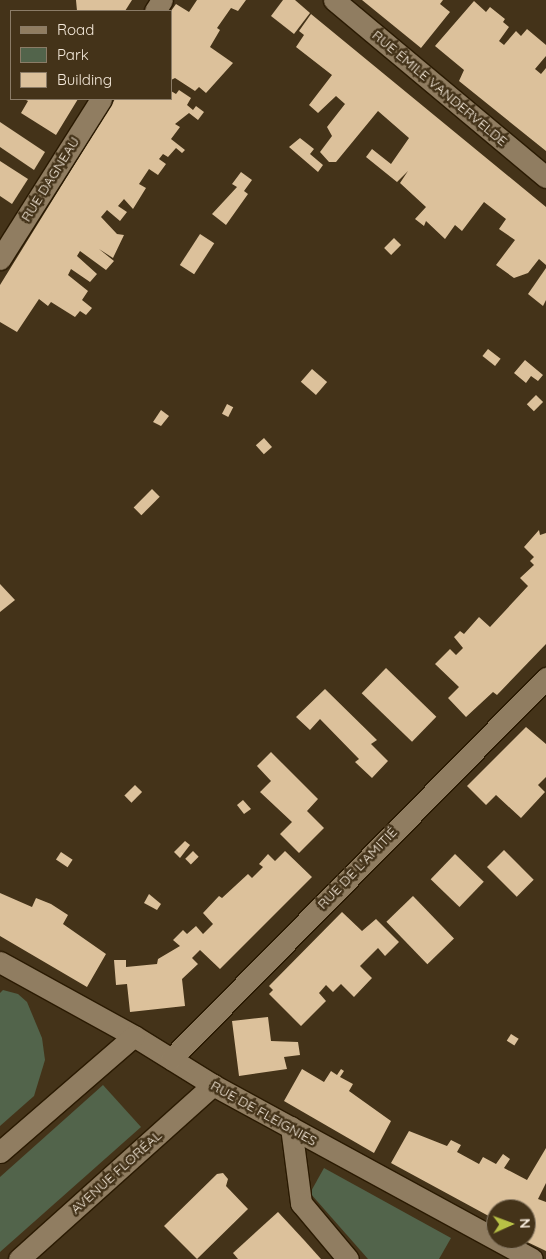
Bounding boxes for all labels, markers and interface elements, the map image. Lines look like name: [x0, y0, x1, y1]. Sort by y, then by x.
legend: [10, 10, 172, 100]
text: Road: [57, 20, 94, 39]
street label: RUE ÉMILE VANDERVELDE: [369, 27, 511, 149]
text: Park: [57, 45, 89, 64]
text: Building: [57, 70, 112, 89]
street label: RUE DAGNEAU: [17, 133, 83, 225]
street label: RUE DE L'AMITIÉ: [314, 824, 400, 912]
street label: RUE DE FLEIGNIES: [208, 1077, 320, 1149]
street label: AVENUE FLORÉAL: [67, 1127, 165, 1217]
north arrow: [486, 1199, 536, 1249]
text: N: [516, 1218, 534, 1229]

